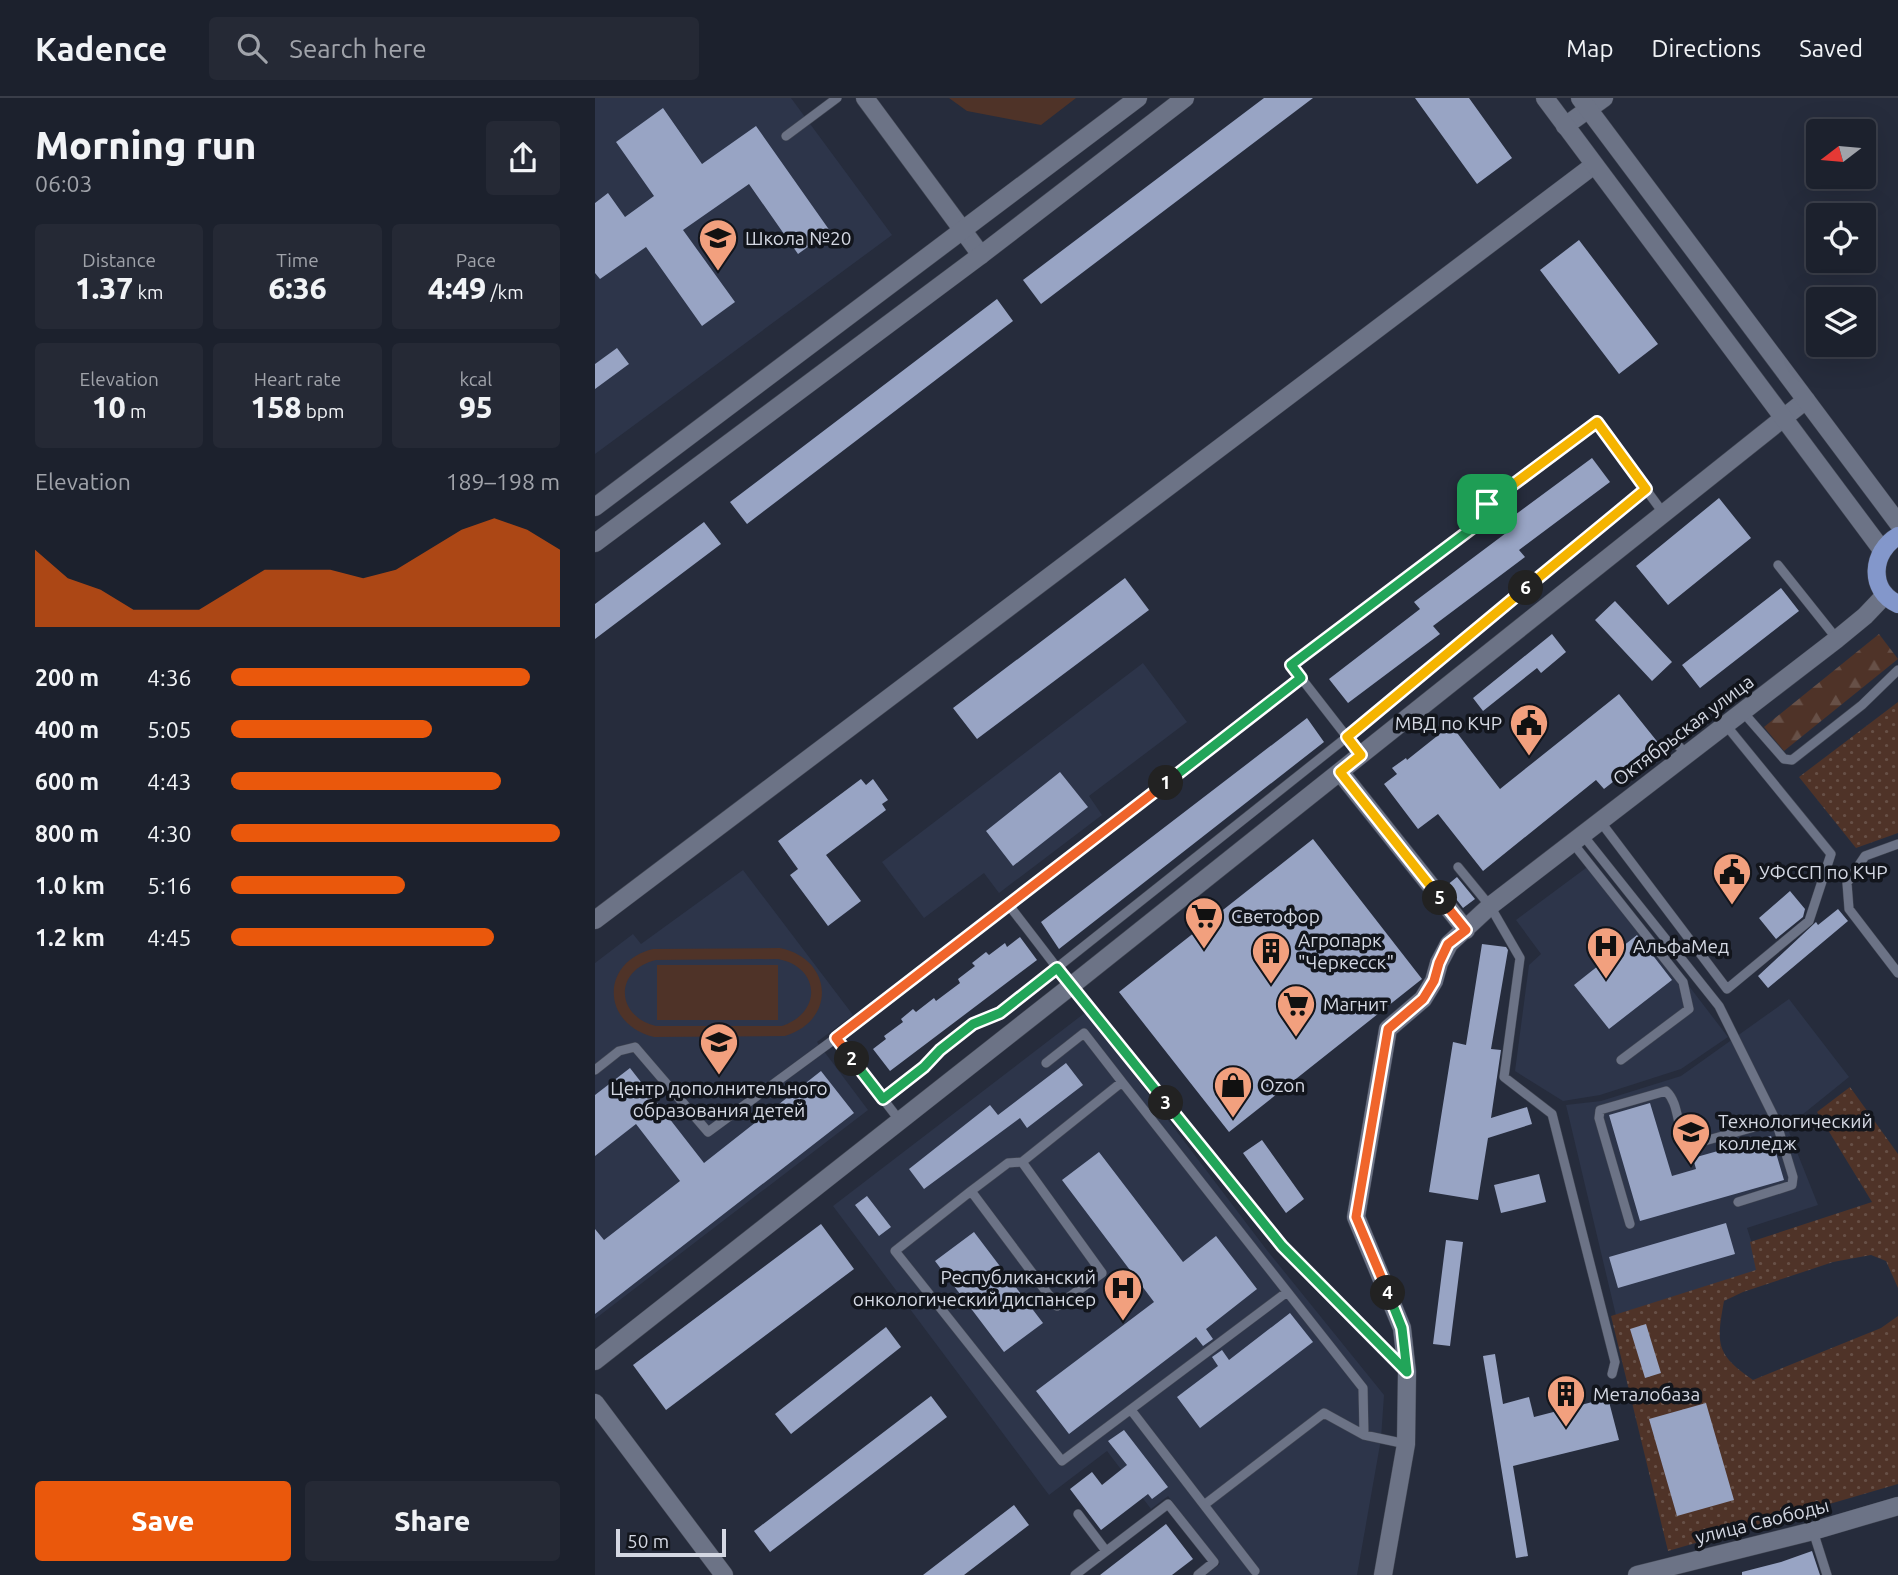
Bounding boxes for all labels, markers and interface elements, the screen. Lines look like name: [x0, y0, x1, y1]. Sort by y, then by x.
search box: [209, 17, 699, 80]
icon: search: [233, 29, 271, 67]
text: Kadence: [35, 30, 167, 67]
text: Search here: [289, 34, 427, 63]
text: Map: [1566, 35, 1613, 62]
text: Directions: [1651, 35, 1761, 62]
text: Saved: [1799, 35, 1863, 62]
north arrow: [1806, 119, 1876, 189]
map controls: [1806, 119, 1876, 357]
button: share: [486, 121, 560, 195]
text: Morning run: [35, 124, 256, 166]
text: 06:03: [35, 171, 93, 196]
button: locate: [1806, 203, 1876, 273]
school or university icon: Школа №20: [697, 217, 739, 272]
place label: Школа №20: [745, 227, 852, 249]
text: Distance: [82, 249, 156, 271]
text: Time: [276, 249, 319, 271]
text: Pace: [456, 249, 496, 271]
text: 1.37: [75, 271, 133, 305]
text: 6:36: [268, 271, 327, 305]
text: 4:49: [428, 271, 486, 305]
text: km: [133, 281, 163, 303]
text: /km: [486, 281, 524, 303]
button: layers: [1806, 287, 1876, 357]
text: Elevation: [80, 368, 159, 390]
text: Heart rate: [254, 368, 341, 390]
text: kcal: [459, 368, 492, 390]
text: 10: [92, 390, 126, 424]
text: 158: [251, 390, 301, 424]
text: 95: [459, 390, 493, 424]
text: m: [126, 400, 146, 422]
text: bpm: [301, 400, 344, 422]
text: Elevation: [35, 469, 131, 494]
text: 189–198 m: [446, 469, 560, 494]
pin: [1457, 474, 1517, 534]
icon: arrive: [1468, 485, 1506, 523]
pin: 6: [1509, 570, 1543, 606]
text: 6: [1520, 576, 1531, 598]
text: 200 m: [35, 665, 99, 690]
text: 4:36: [147, 665, 192, 690]
street label: Октябрьская улица: [1608, 670, 1758, 790]
public building icon: МВД по КЧР: [1508, 702, 1550, 757]
place label: МВД по КЧР: [1395, 712, 1502, 734]
text: 400 m: [35, 717, 99, 742]
text: 5:05: [147, 717, 192, 742]
pin: 1: [1149, 766, 1183, 800]
text: 600 m: [35, 769, 99, 794]
text: 4:43: [147, 769, 192, 794]
text: 1: [1160, 771, 1171, 793]
text: 800 m: [35, 821, 99, 846]
text: 4:30: [147, 821, 192, 846]
public building icon: УФССП по КЧР: [1711, 851, 1753, 906]
place label: УФССП по КЧР: [1759, 861, 1888, 883]
text: 1.0 km: [35, 873, 105, 898]
text: 5:16: [147, 873, 192, 898]
pin: 5: [1423, 880, 1457, 916]
text: 5: [1434, 886, 1445, 908]
supermarket icon: Светофор: [1183, 895, 1225, 950]
place label: Светофор: [1231, 905, 1320, 927]
text: 1.2 km: [35, 925, 105, 950]
text: 4:45: [147, 925, 192, 950]
hospital icon: АльфаМед: [1585, 925, 1627, 980]
place label: Агропарк "Черкесск": [1298, 929, 1394, 973]
building icon: Агропарк "Черкесск": [1250, 930, 1292, 985]
place label: АльфаМед: [1633, 935, 1729, 957]
supermarket icon: Магнит: [1275, 983, 1317, 1038]
place label: Магнит: [1323, 993, 1388, 1015]
school or university icon: Центр дополнительного образования детей: [698, 1021, 740, 1076]
pin: 2: [835, 1042, 869, 1076]
text: 2: [846, 1047, 857, 1069]
shop icon: Ozon: [1212, 1064, 1254, 1119]
place label: Ozon: [1260, 1074, 1305, 1096]
place label: Центр дополнительного образования детей: [610, 1077, 828, 1121]
pin: 3: [1149, 1086, 1183, 1121]
text: 3: [1160, 1091, 1171, 1113]
place label: Технологический колледж: [1718, 1110, 1873, 1154]
school or university icon: Технологический колледж: [1670, 1111, 1712, 1166]
place label: Республиканский онкологический диспансер: [853, 1266, 1096, 1310]
hospital icon: Республиканский онкологический диспансер: [1102, 1267, 1144, 1322]
pin: 4: [1371, 1276, 1405, 1310]
text: 4: [1382, 1281, 1393, 1303]
building icon: Металобаза: [1545, 1373, 1587, 1428]
place label: Металобаза: [1593, 1383, 1700, 1405]
button: Save: [35, 1481, 291, 1561]
button: Share: [305, 1481, 560, 1561]
street label: улица Свободы: [1693, 1494, 1831, 1548]
scale bar: [616, 1526, 726, 1558]
text: 50 m: [627, 1530, 669, 1552]

